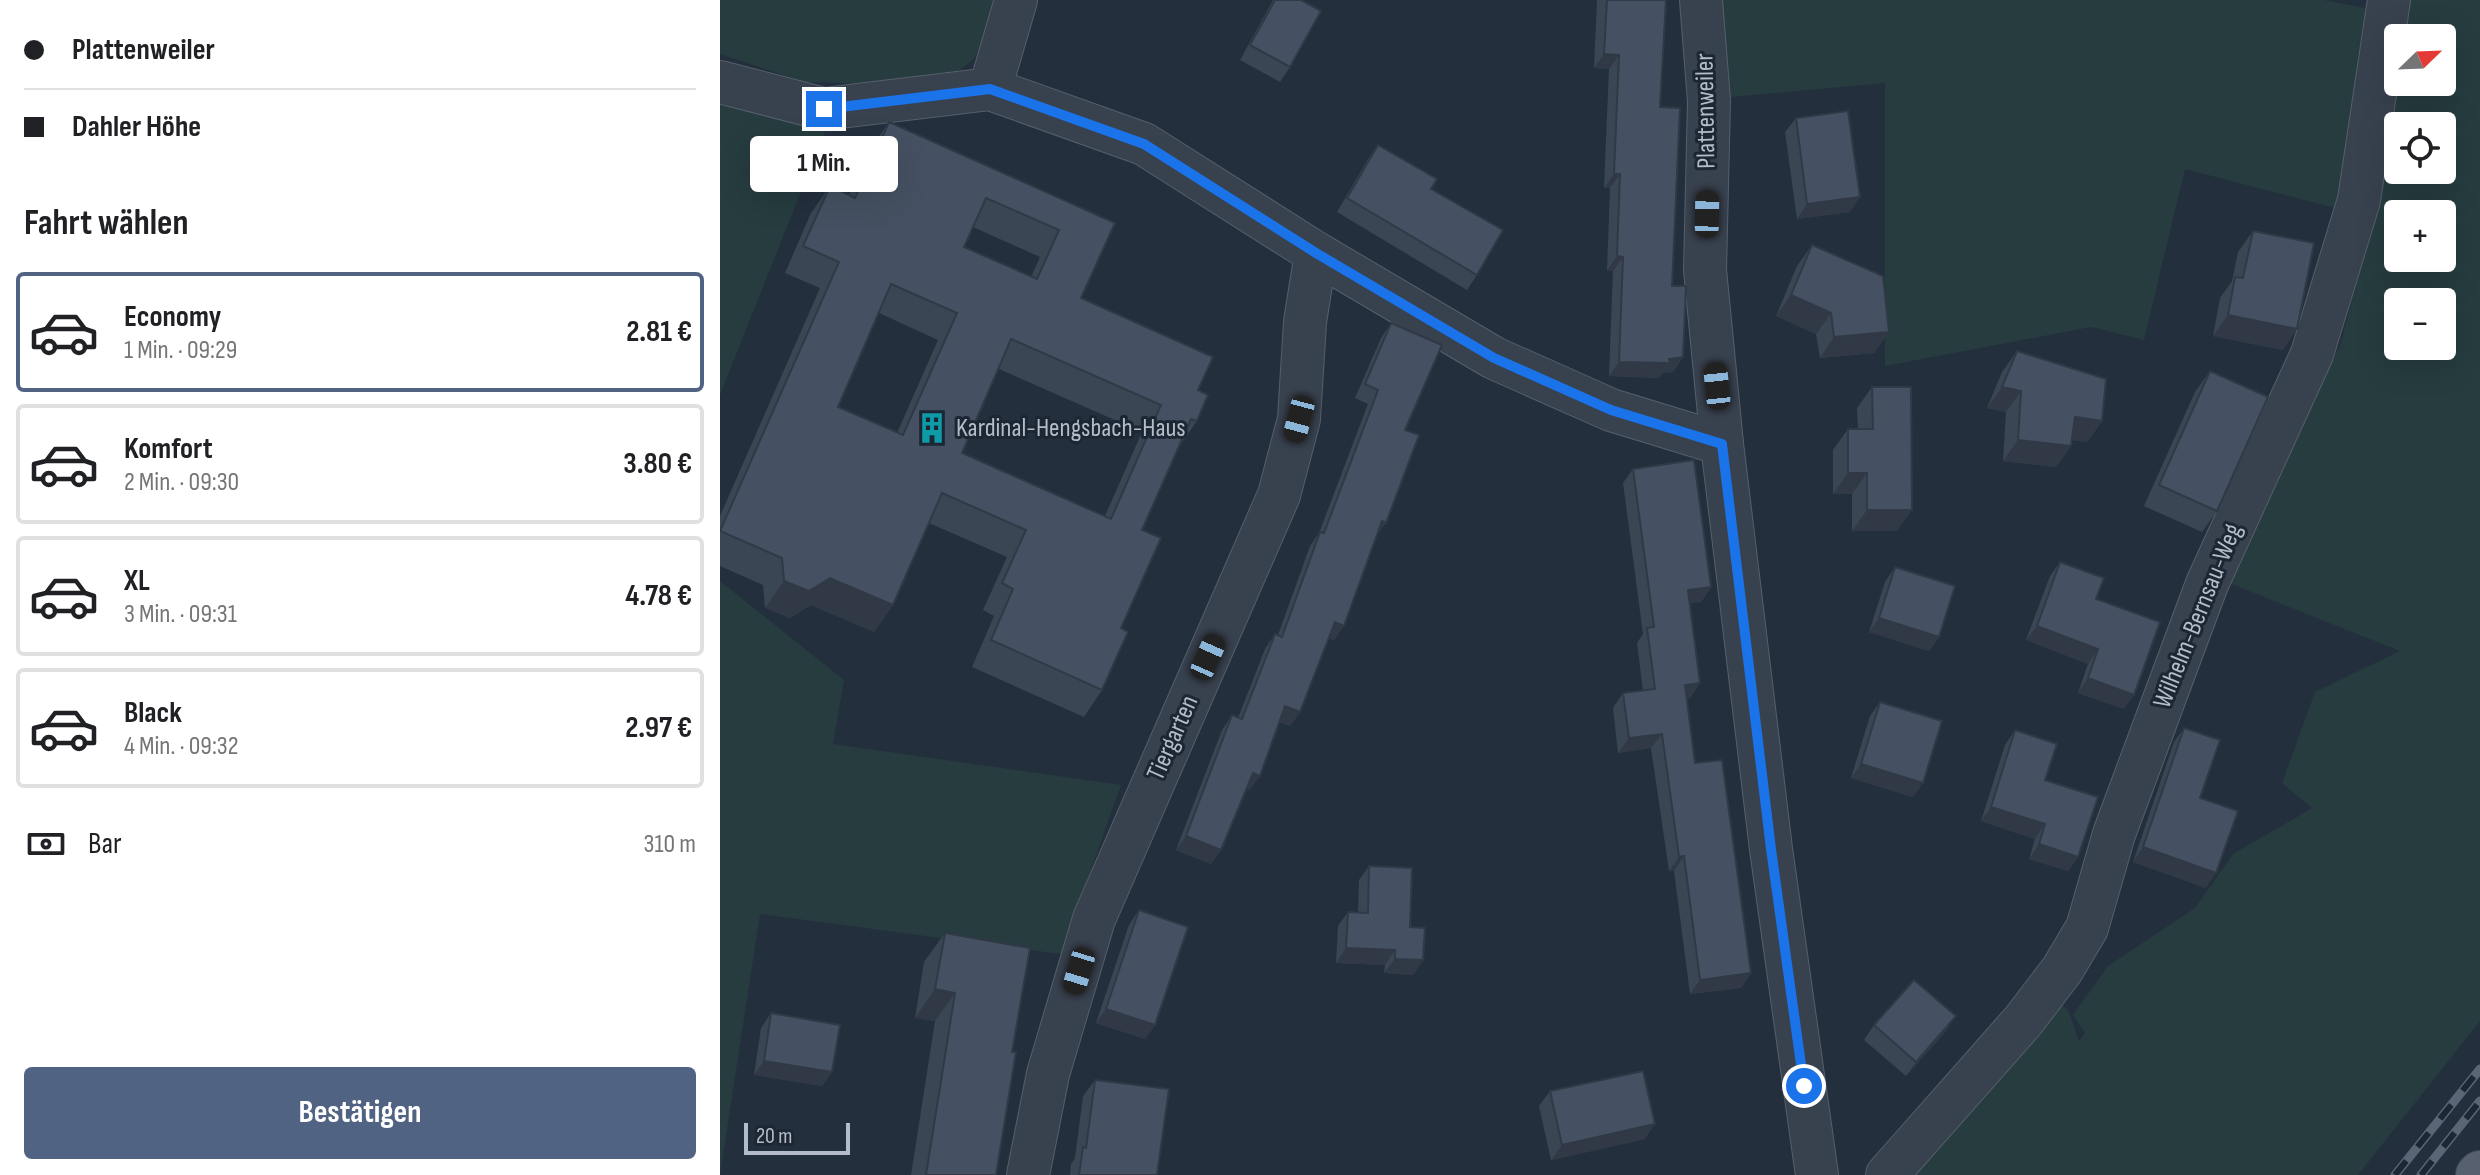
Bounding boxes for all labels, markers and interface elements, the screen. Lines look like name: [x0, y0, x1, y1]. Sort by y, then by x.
north arrow: [2384, 24, 2456, 96]
map controls: [2384, 24, 2456, 360]
text: Plattenweiler: [72, 32, 215, 68]
street label: Plattenweiler: [1689, 52, 1723, 169]
route end: [806, 91, 842, 127]
text: Dahler Höhe: [72, 109, 201, 145]
button: locate: [2384, 112, 2456, 184]
callout: 1 Min.: [750, 137, 898, 193]
text: 1 Min.: [797, 148, 851, 179]
car: [1695, 190, 1719, 238]
button: +: [2384, 200, 2456, 272]
text: Fahrt wählen: [24, 202, 188, 245]
button: −: [2384, 288, 2456, 360]
icon: car: [28, 296, 100, 368]
text: Economy: [124, 299, 221, 335]
text: 2.81 €: [626, 314, 692, 350]
text: 1 Min. · 09:29: [124, 335, 237, 366]
car: [1703, 361, 1731, 411]
car: [1281, 393, 1317, 445]
building icon: Kardinal-Hengsbach-Haus: [915, 411, 949, 445]
place label: Kardinal-Hengsbach-Haus: [956, 413, 1186, 444]
icon: car: [28, 428, 100, 500]
text: Komfort: [124, 431, 213, 467]
text: 3.80 €: [623, 446, 692, 482]
text: 2 Min. · 09:30: [124, 467, 239, 498]
street label: Wilhelm-Bernsau-Weg: [2147, 519, 2249, 713]
icon: car: [28, 560, 100, 632]
text: XL: [124, 563, 150, 599]
text: 4.78 €: [625, 578, 692, 614]
text: 3 Min. · 09:31: [124, 599, 237, 630]
car: [1187, 630, 1229, 684]
street label: Tiergarten: [1141, 691, 1205, 785]
icon: car: [28, 692, 100, 764]
text: Black: [124, 695, 182, 731]
text: 2.97 €: [625, 710, 692, 746]
text: 4 Min. · 09:32: [124, 731, 238, 762]
icon: cash: [24, 822, 68, 866]
text: Bar: [88, 826, 122, 862]
text: 310 m: [644, 829, 696, 860]
car: [1061, 945, 1097, 997]
button: Bestätigen: [24, 1067, 696, 1159]
route start: [1786, 1068, 1822, 1104]
scale bar: [744, 1119, 850, 1155]
text: 20 m: [756, 1123, 793, 1150]

